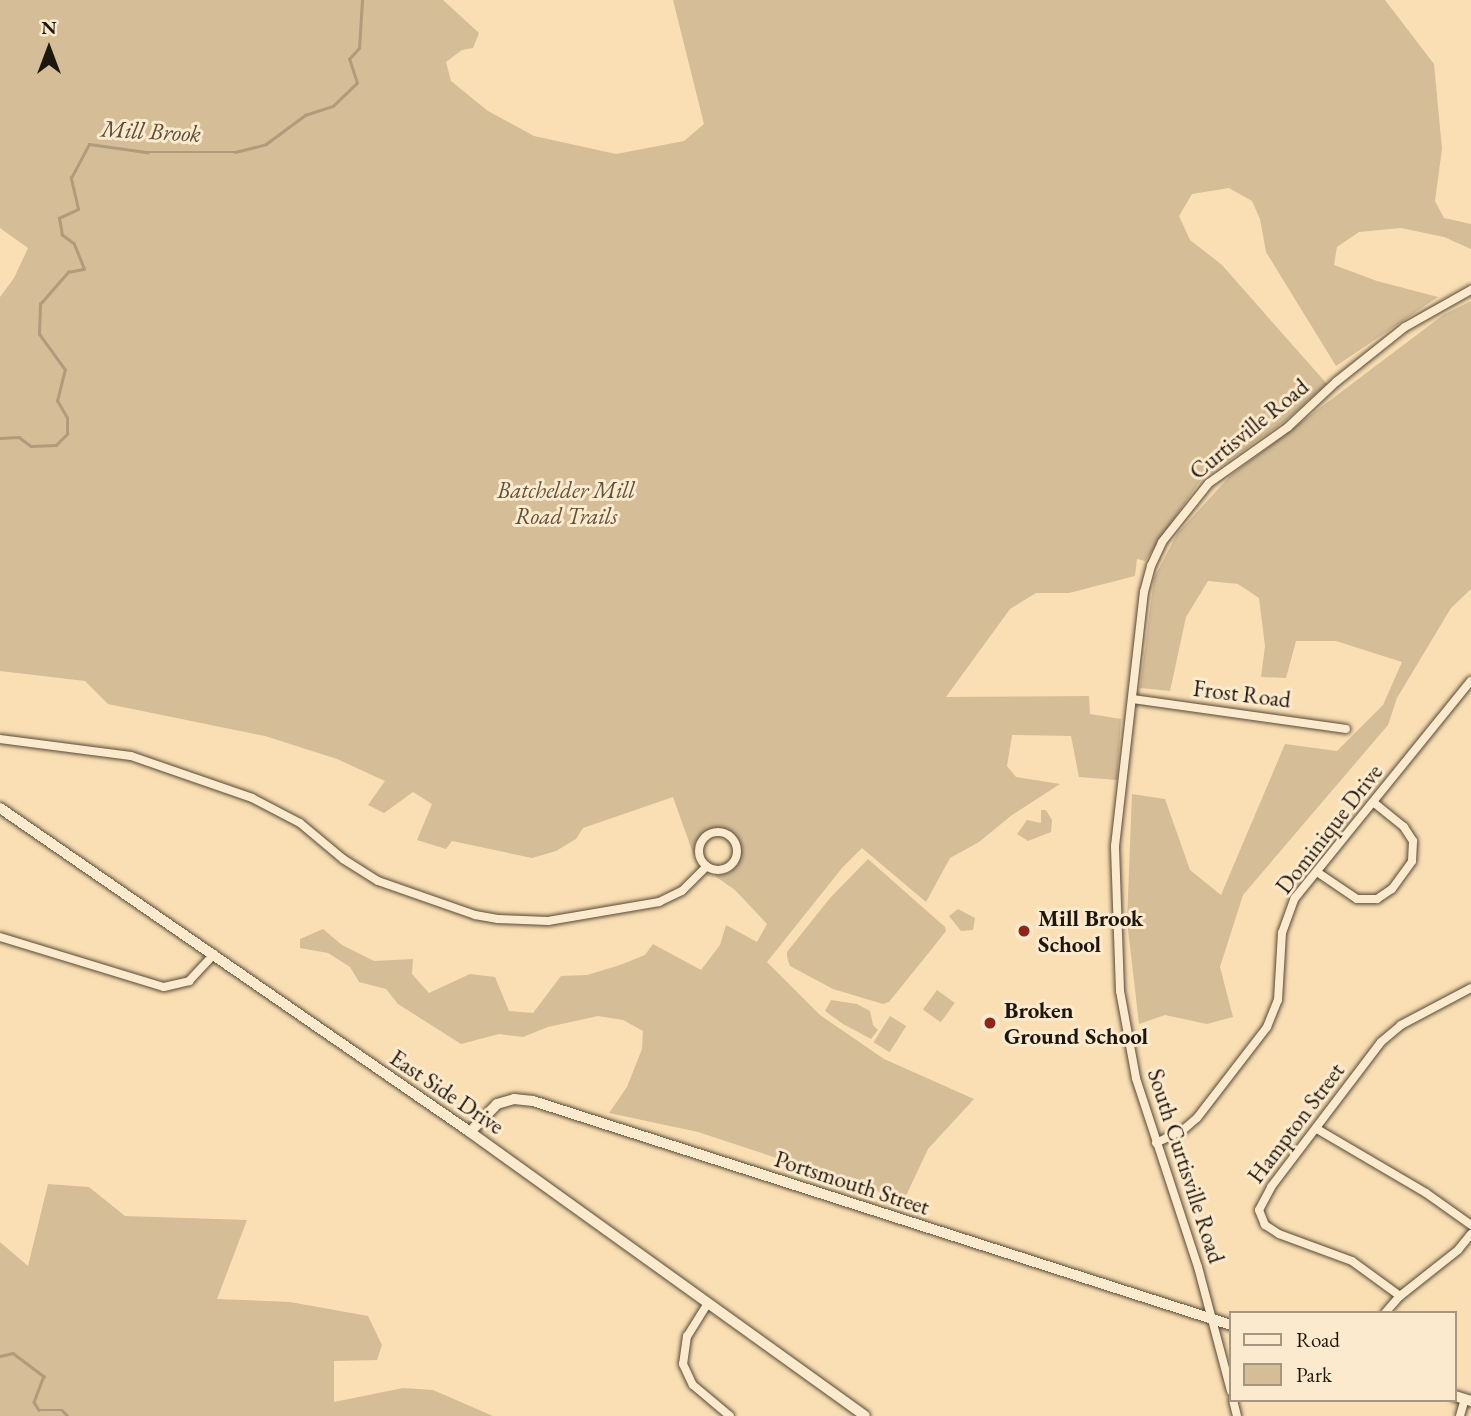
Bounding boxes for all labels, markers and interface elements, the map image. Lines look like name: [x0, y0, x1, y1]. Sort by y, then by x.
north arrow: [14, 14, 84, 84]
text: N: [41, 15, 57, 40]
water label: Mill Brook: [100, 114, 202, 148]
street label: Curtisville Road: [1184, 373, 1314, 485]
park label: Batchelder Mill Road Trails: [497, 476, 635, 530]
street label: Frost Road: [1192, 674, 1292, 714]
street label: Dominique Drive: [1270, 759, 1388, 899]
place label: Mill Brook School: [1038, 904, 1143, 958]
marker: Mill Brook School: [1016, 923, 1032, 939]
place label: Broken Ground School: [1004, 996, 1148, 1050]
marker: Broken Ground School: [982, 1015, 998, 1031]
street label: East Side Drive: [385, 1044, 509, 1140]
street label: Hampton Street: [1242, 1057, 1350, 1189]
street label: South Curtisville Road: [1142, 1065, 1230, 1267]
street label: Portsmouth Street: [771, 1145, 933, 1221]
legend: [1230, 1311, 1457, 1402]
text: Road: [1296, 1326, 1340, 1353]
text: Park: [1296, 1361, 1332, 1388]

